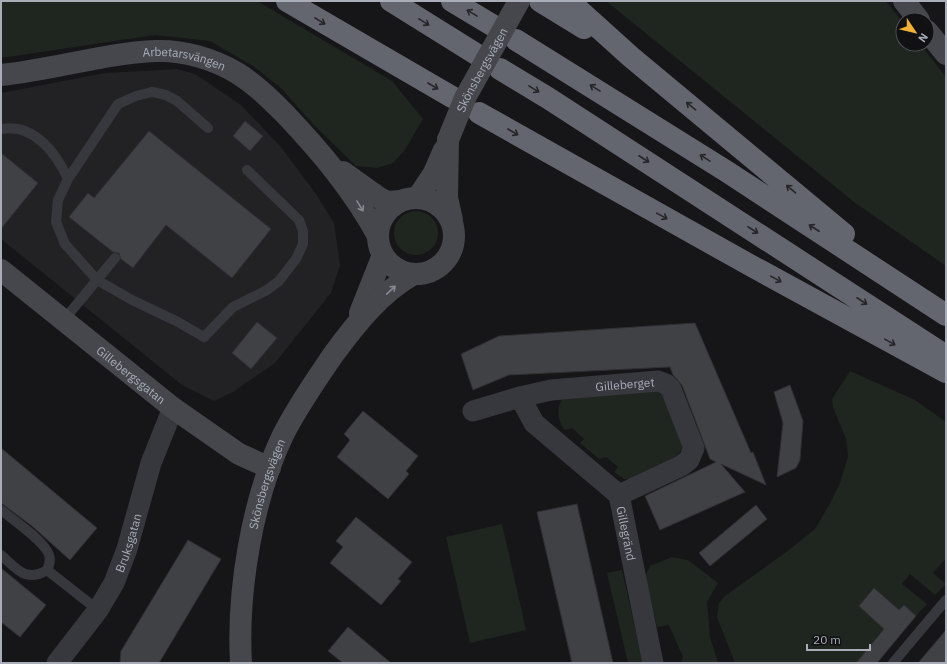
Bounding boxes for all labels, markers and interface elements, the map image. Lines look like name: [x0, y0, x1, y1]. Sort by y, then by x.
one-way arrow: [467, 9, 478, 17]
north arrow: [895, 12, 935, 52]
one-way arrow: [314, 17, 325, 25]
one-way arrow: [418, 18, 429, 26]
street label: Skönsbergsvägen: [453, 25, 510, 114]
text: N: [915, 30, 931, 45]
street label: Arbetarsvängen: [142, 43, 228, 73]
one-way arrow: [427, 82, 439, 90]
one-way arrow: [589, 84, 601, 92]
one-way arrow: [528, 86, 540, 94]
one-way arrow: [685, 101, 696, 110]
one-way arrow: [507, 128, 519, 136]
one-way arrow: [699, 153, 711, 161]
one-way arrow: [638, 155, 649, 163]
one-way arrow: [785, 185, 796, 194]
one-way arrow: [356, 200, 364, 212]
one-way arrow: [656, 213, 668, 221]
one-way arrow: [809, 224, 820, 232]
one-way arrow: [747, 226, 759, 234]
one-way arrow: [770, 276, 782, 284]
one-way arrow: [386, 285, 396, 294]
one-way arrow: [856, 297, 868, 305]
one-way arrow: [884, 339, 896, 346]
street label: Gillebergsgatan: [94, 342, 169, 407]
street label: Gilleberget: [595, 374, 655, 394]
street label: Skönsbergsvägen: [245, 436, 288, 531]
street label: Gillegränd: [614, 505, 640, 562]
street label: Bruksgatan: [111, 512, 144, 574]
scale bar: [807, 626, 870, 652]
text: 20 m: [813, 632, 841, 647]

